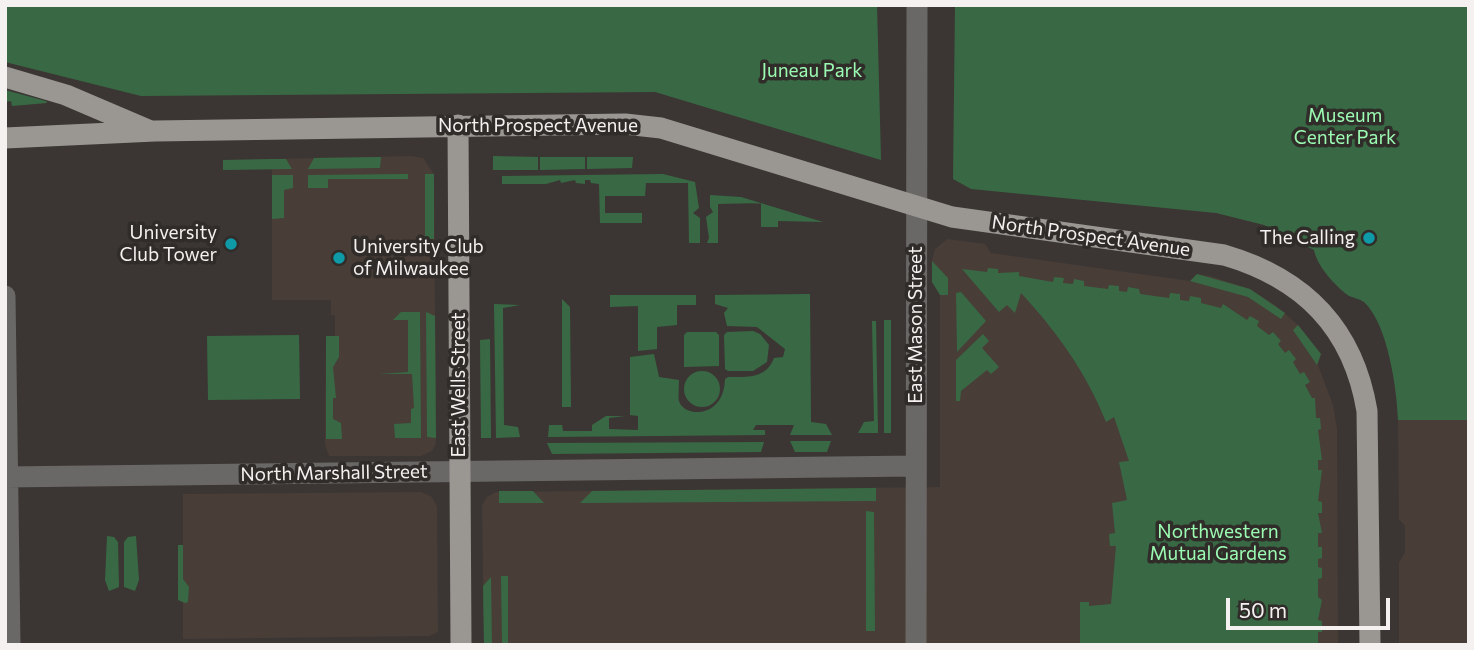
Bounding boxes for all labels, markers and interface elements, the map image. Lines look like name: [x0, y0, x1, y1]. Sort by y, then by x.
park label: Juneau Park: [762, 60, 862, 82]
park label: Museum Center Park: [1294, 105, 1396, 149]
street label: North Prospect Avenue: [438, 115, 638, 137]
street label: North Prospect Avenue: [990, 211, 1192, 261]
place label: University Club Tower: [119, 222, 217, 266]
place label: The Calling: [1260, 227, 1355, 249]
marker: The Calling: [1361, 230, 1377, 246]
marker: University Club Tower: [223, 236, 239, 252]
place label: University Club of Milwaukee: [353, 236, 484, 280]
street label: East Mason Street: [905, 246, 927, 404]
marker: University Club of Milwaukee: [331, 250, 347, 266]
street label: East Wells Street: [448, 313, 470, 457]
street label: North Marshall Street: [240, 460, 428, 486]
park label: Northwestern Mutual Gardens: [1149, 521, 1287, 565]
scale bar: [1229, 584, 1394, 628]
text: 50 m: [1239, 597, 1287, 622]

